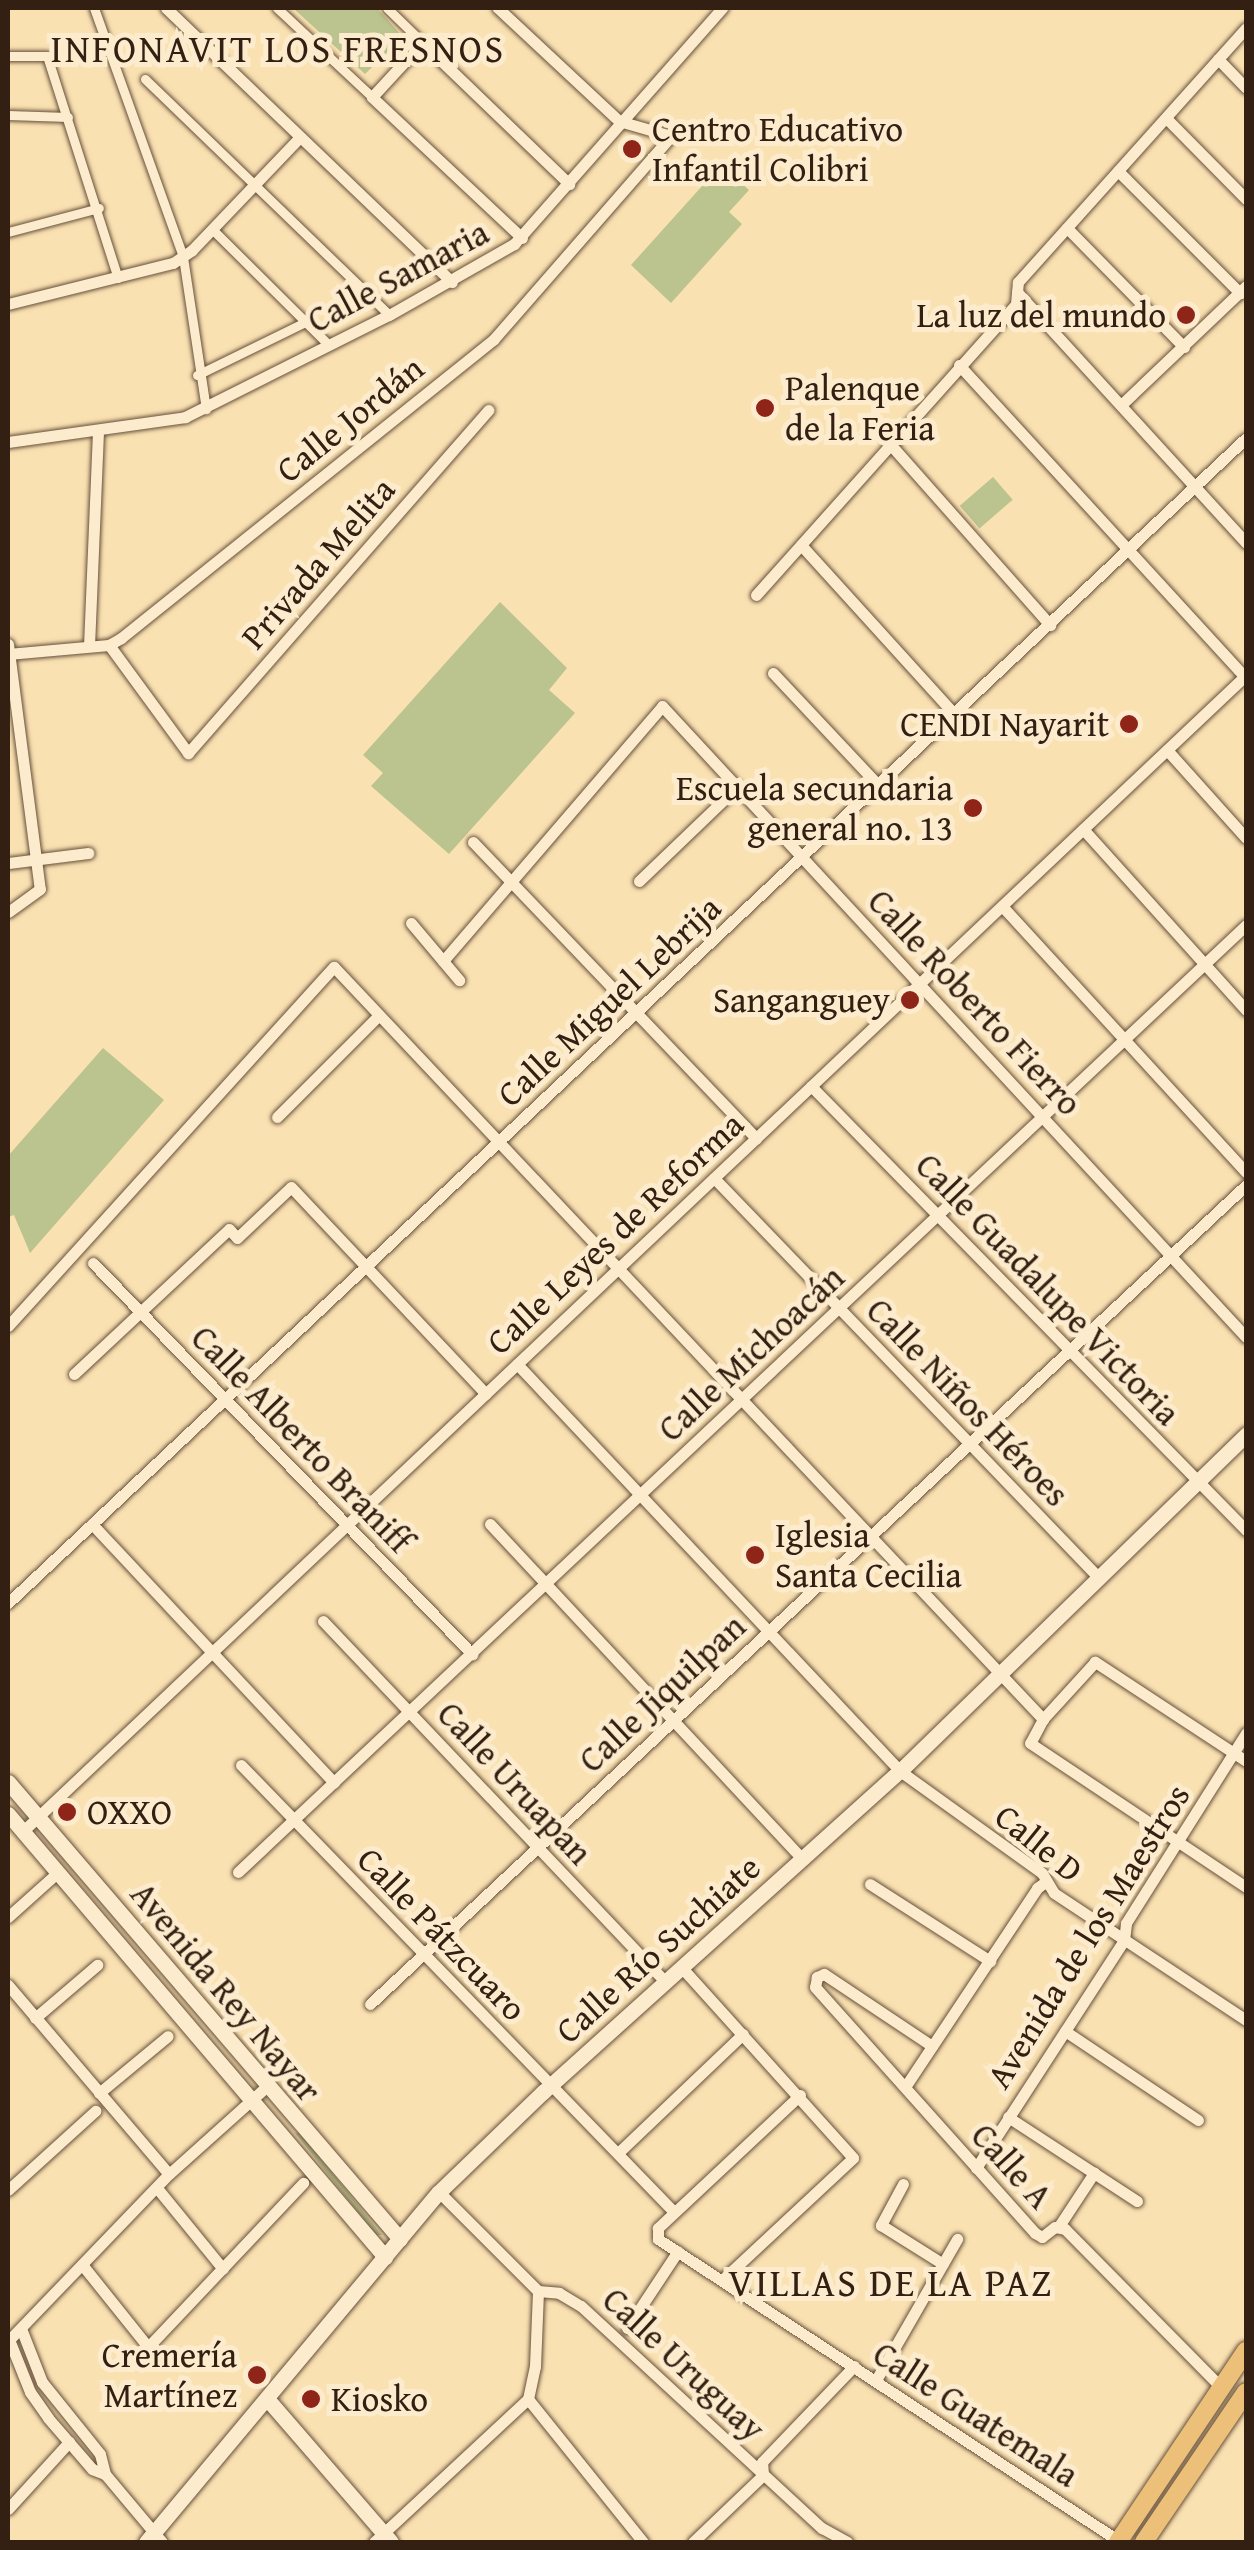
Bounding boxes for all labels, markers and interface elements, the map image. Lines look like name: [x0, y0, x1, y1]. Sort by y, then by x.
district label: INFONAVIT LOS FRESNOS: [50, 26, 506, 72]
place label: Centro Educativo Infantil Colibri: [652, 108, 903, 190]
marker: Centro Educativo Infantil Colibri: [621, 138, 643, 160]
street label: Calle Samaria: [300, 211, 496, 341]
place label: La luz del mundo: [917, 294, 1166, 336]
marker: La luz del mundo: [1175, 304, 1197, 326]
street label: Calle Jordán: [268, 347, 432, 491]
place label: Palenque de la Feria: [785, 367, 935, 449]
marker: Palenque de la Feria: [754, 397, 776, 419]
street label: Privada Melita: [232, 469, 404, 657]
place label: CENDI Nayarit: [900, 703, 1109, 745]
marker: CENDI Nayarit: [1118, 713, 1140, 735]
place label: Escuela secundaria general no. 13: [676, 767, 953, 849]
marker: Escuela secundaria general no. 13: [962, 797, 984, 819]
street label: Calle Roberto Fierro: [859, 880, 1091, 1124]
street label: Calle Miguel Lebrija: [489, 887, 729, 1115]
place label: Sanganguey: [713, 979, 890, 1021]
marker: Sanganguey: [899, 989, 921, 1011]
street label: Calle Leyes de Reforma: [478, 1103, 752, 1363]
street label: Calle Guadalupe Victoria: [907, 1144, 1189, 1434]
street label: Calle Michoacán: [649, 1256, 853, 1450]
street label: Calle Niños Héroes: [858, 1289, 1078, 1515]
street label: Calle Alberto Braniff: [183, 1317, 421, 1561]
place label: Iglesia Santa Cecilia: [775, 1514, 962, 1596]
marker: Iglesia Santa Cecilia: [744, 1544, 766, 1566]
street label: Calle Jiquilpan: [570, 1605, 754, 1781]
street label: Calle Uruapan: [429, 1693, 601, 1873]
street label: Avenida de los Maestros: [977, 1776, 1199, 2096]
place label: OXXO: [87, 1791, 172, 1833]
street label: Calle D: [987, 1795, 1091, 1891]
marker: OXXO: [56, 1801, 78, 1823]
street label: Calle Pátzcuaro: [349, 1838, 535, 2030]
street label: Calle Río Suchiate: [547, 1846, 769, 2052]
street label: Avenida Rey Nayar: [122, 1874, 330, 2110]
street label: Calle A: [963, 2115, 1061, 2217]
district label: VILLAS DE LA PAZ: [728, 2260, 1054, 2306]
street label: Calle Uruguay: [594, 2278, 774, 2450]
street label: Calle Guatemala: [866, 2332, 1086, 2496]
place label: Cremería Martínez: [102, 2334, 237, 2416]
marker: Cremería Martínez: [246, 2364, 268, 2386]
place label: Kiosko: [331, 2378, 428, 2420]
marker: Kiosko: [300, 2388, 322, 2410]

